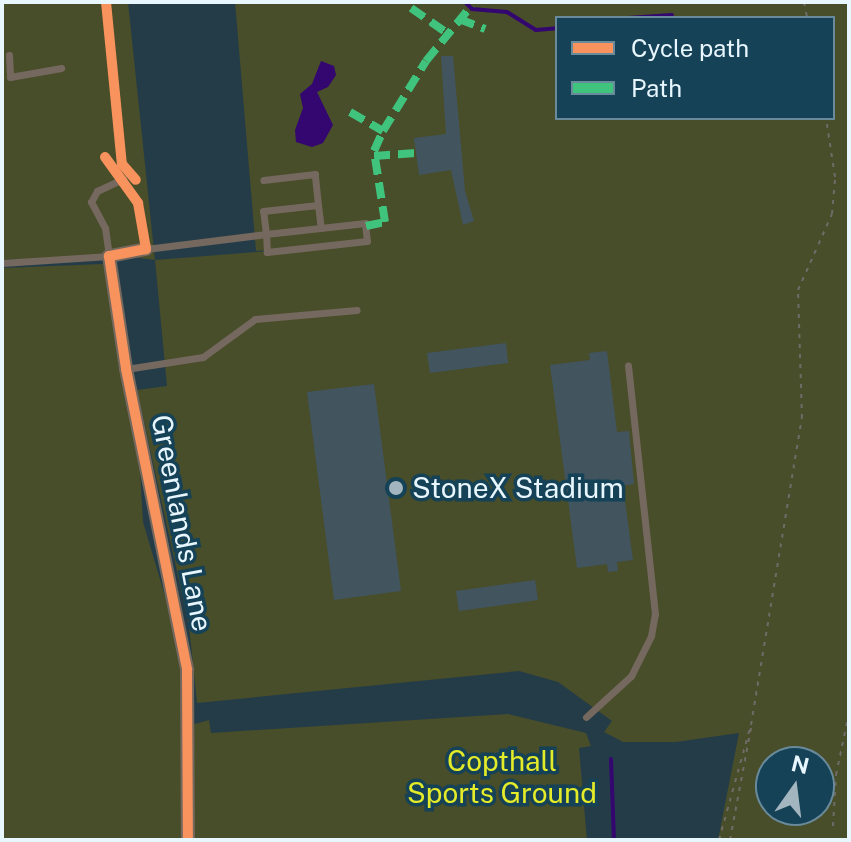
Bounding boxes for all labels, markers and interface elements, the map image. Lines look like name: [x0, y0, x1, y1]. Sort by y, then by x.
legend: [555, 16, 835, 120]
text: Cycle path: [631, 34, 749, 62]
text: Path: [631, 74, 682, 102]
street label: Greenlands Lane: [145, 412, 219, 634]
place label: StoneX Stadium: [412, 471, 624, 505]
marker: StoneX Stadium: [387, 479, 405, 497]
park label: Copthall Sports Ground: [407, 744, 597, 810]
north arrow: [755, 746, 835, 826]
text: N: [789, 750, 812, 779]

